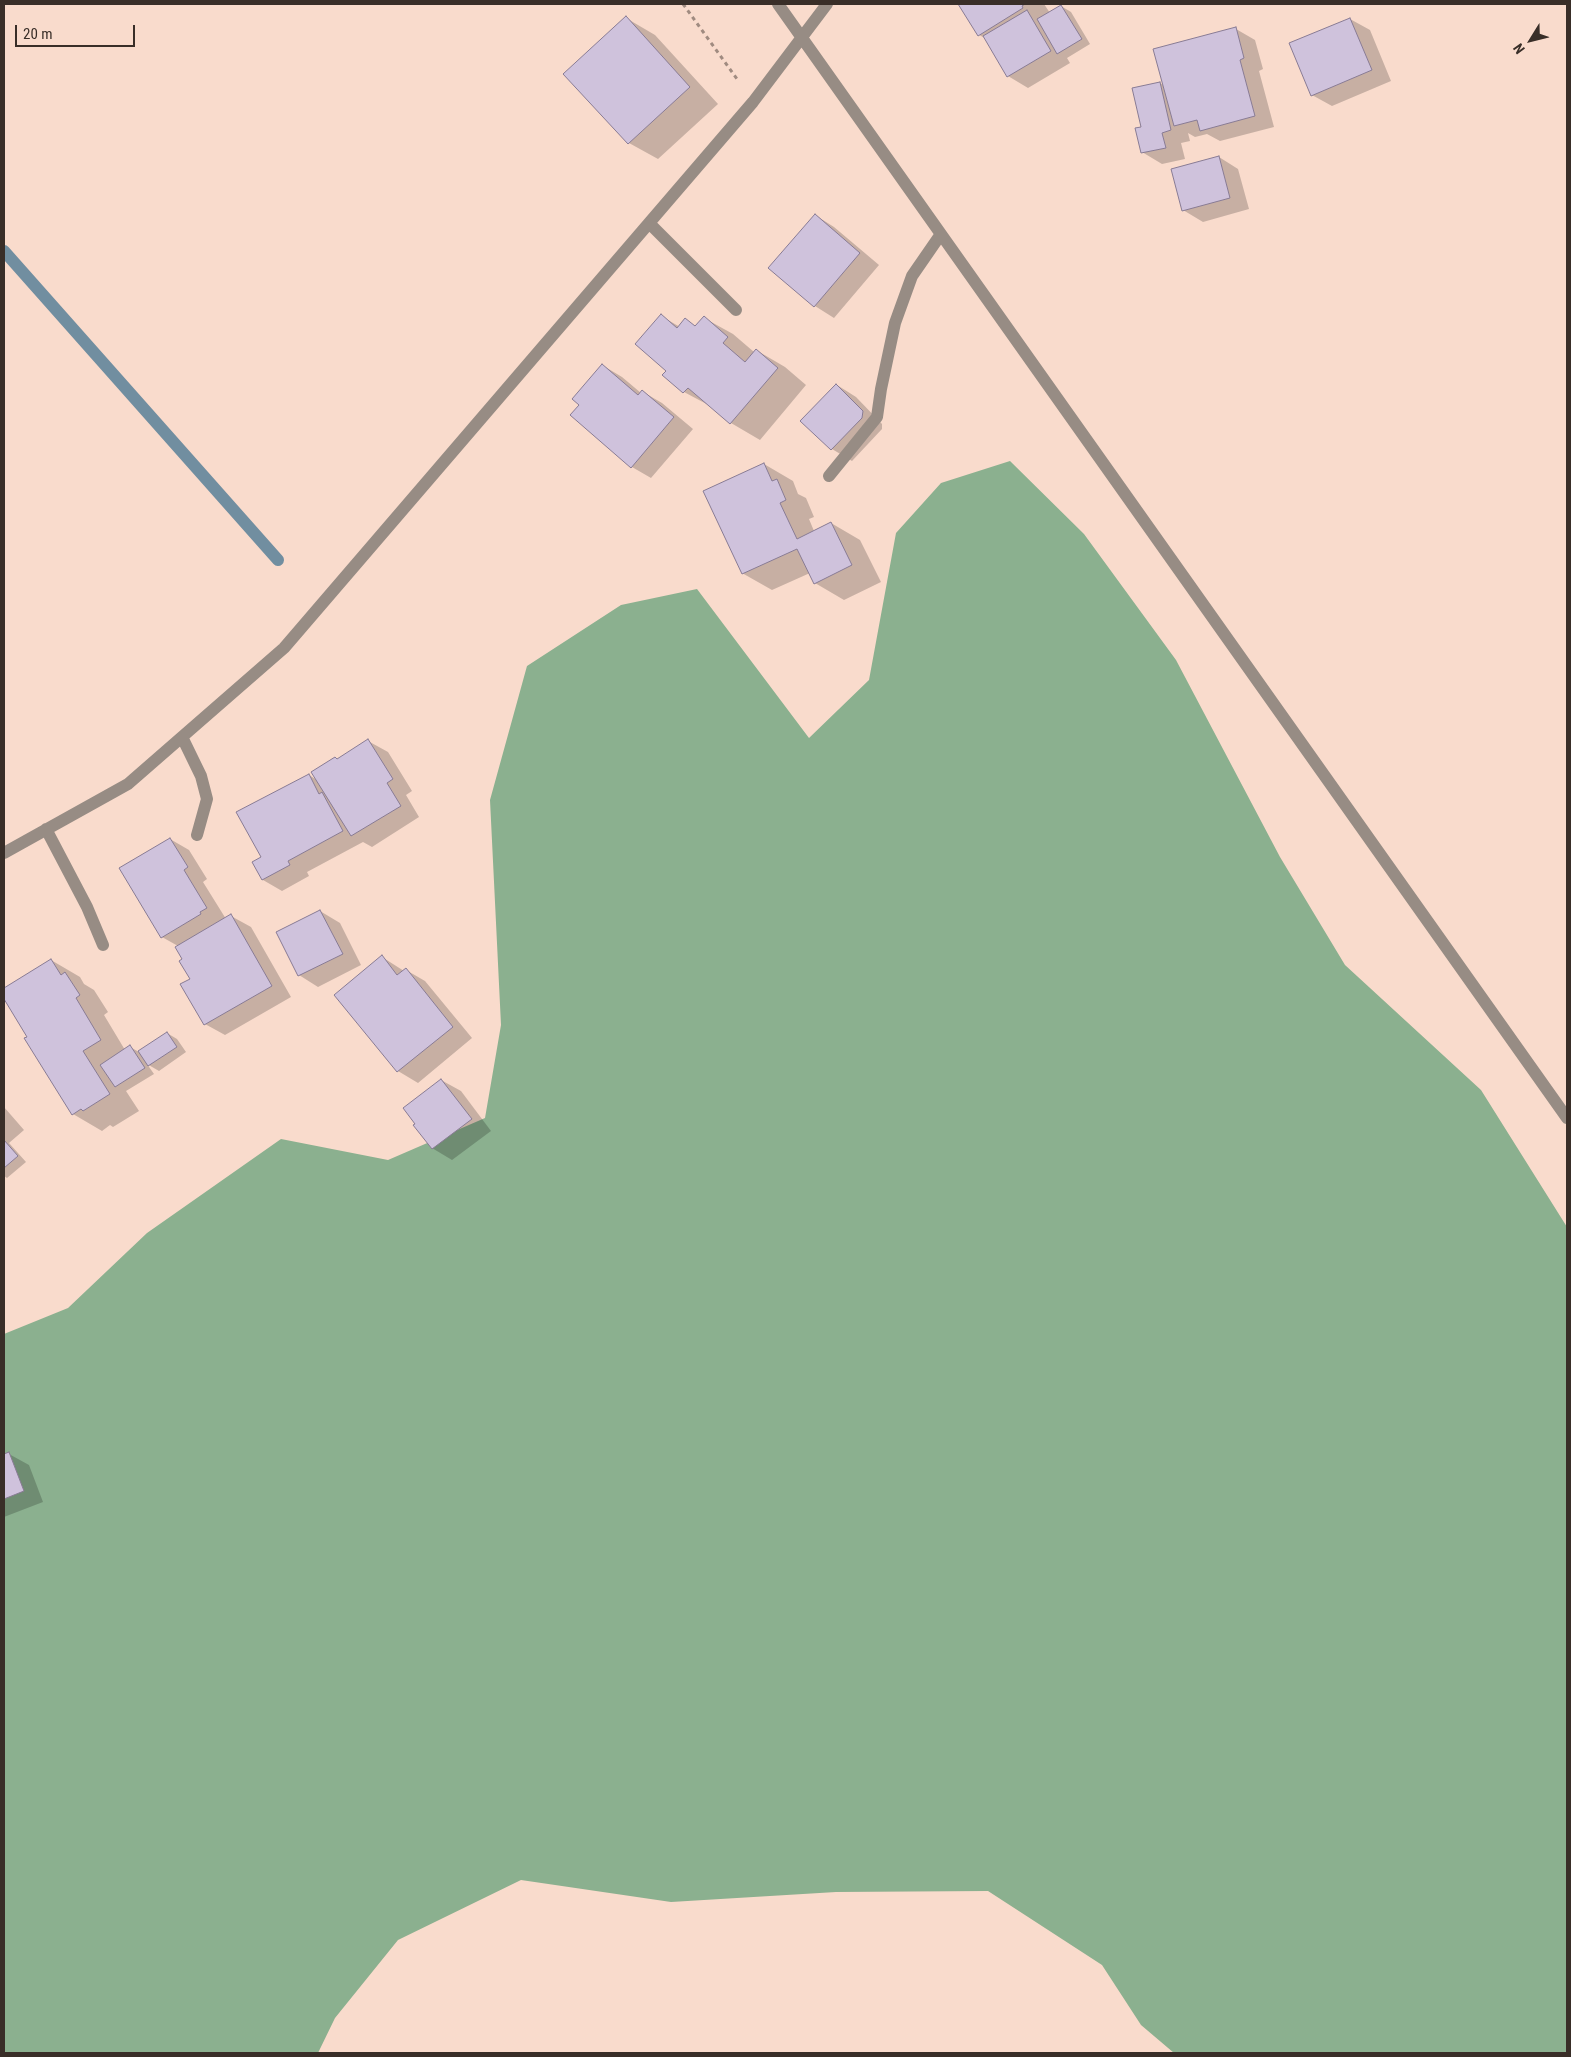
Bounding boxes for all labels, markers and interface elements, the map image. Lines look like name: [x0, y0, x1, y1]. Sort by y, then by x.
scale bar: [18, 15, 138, 47]
north arrow: [1506, 15, 1556, 65]
text: 20 m: [23, 25, 53, 43]
text: N: [1510, 41, 1528, 57]

